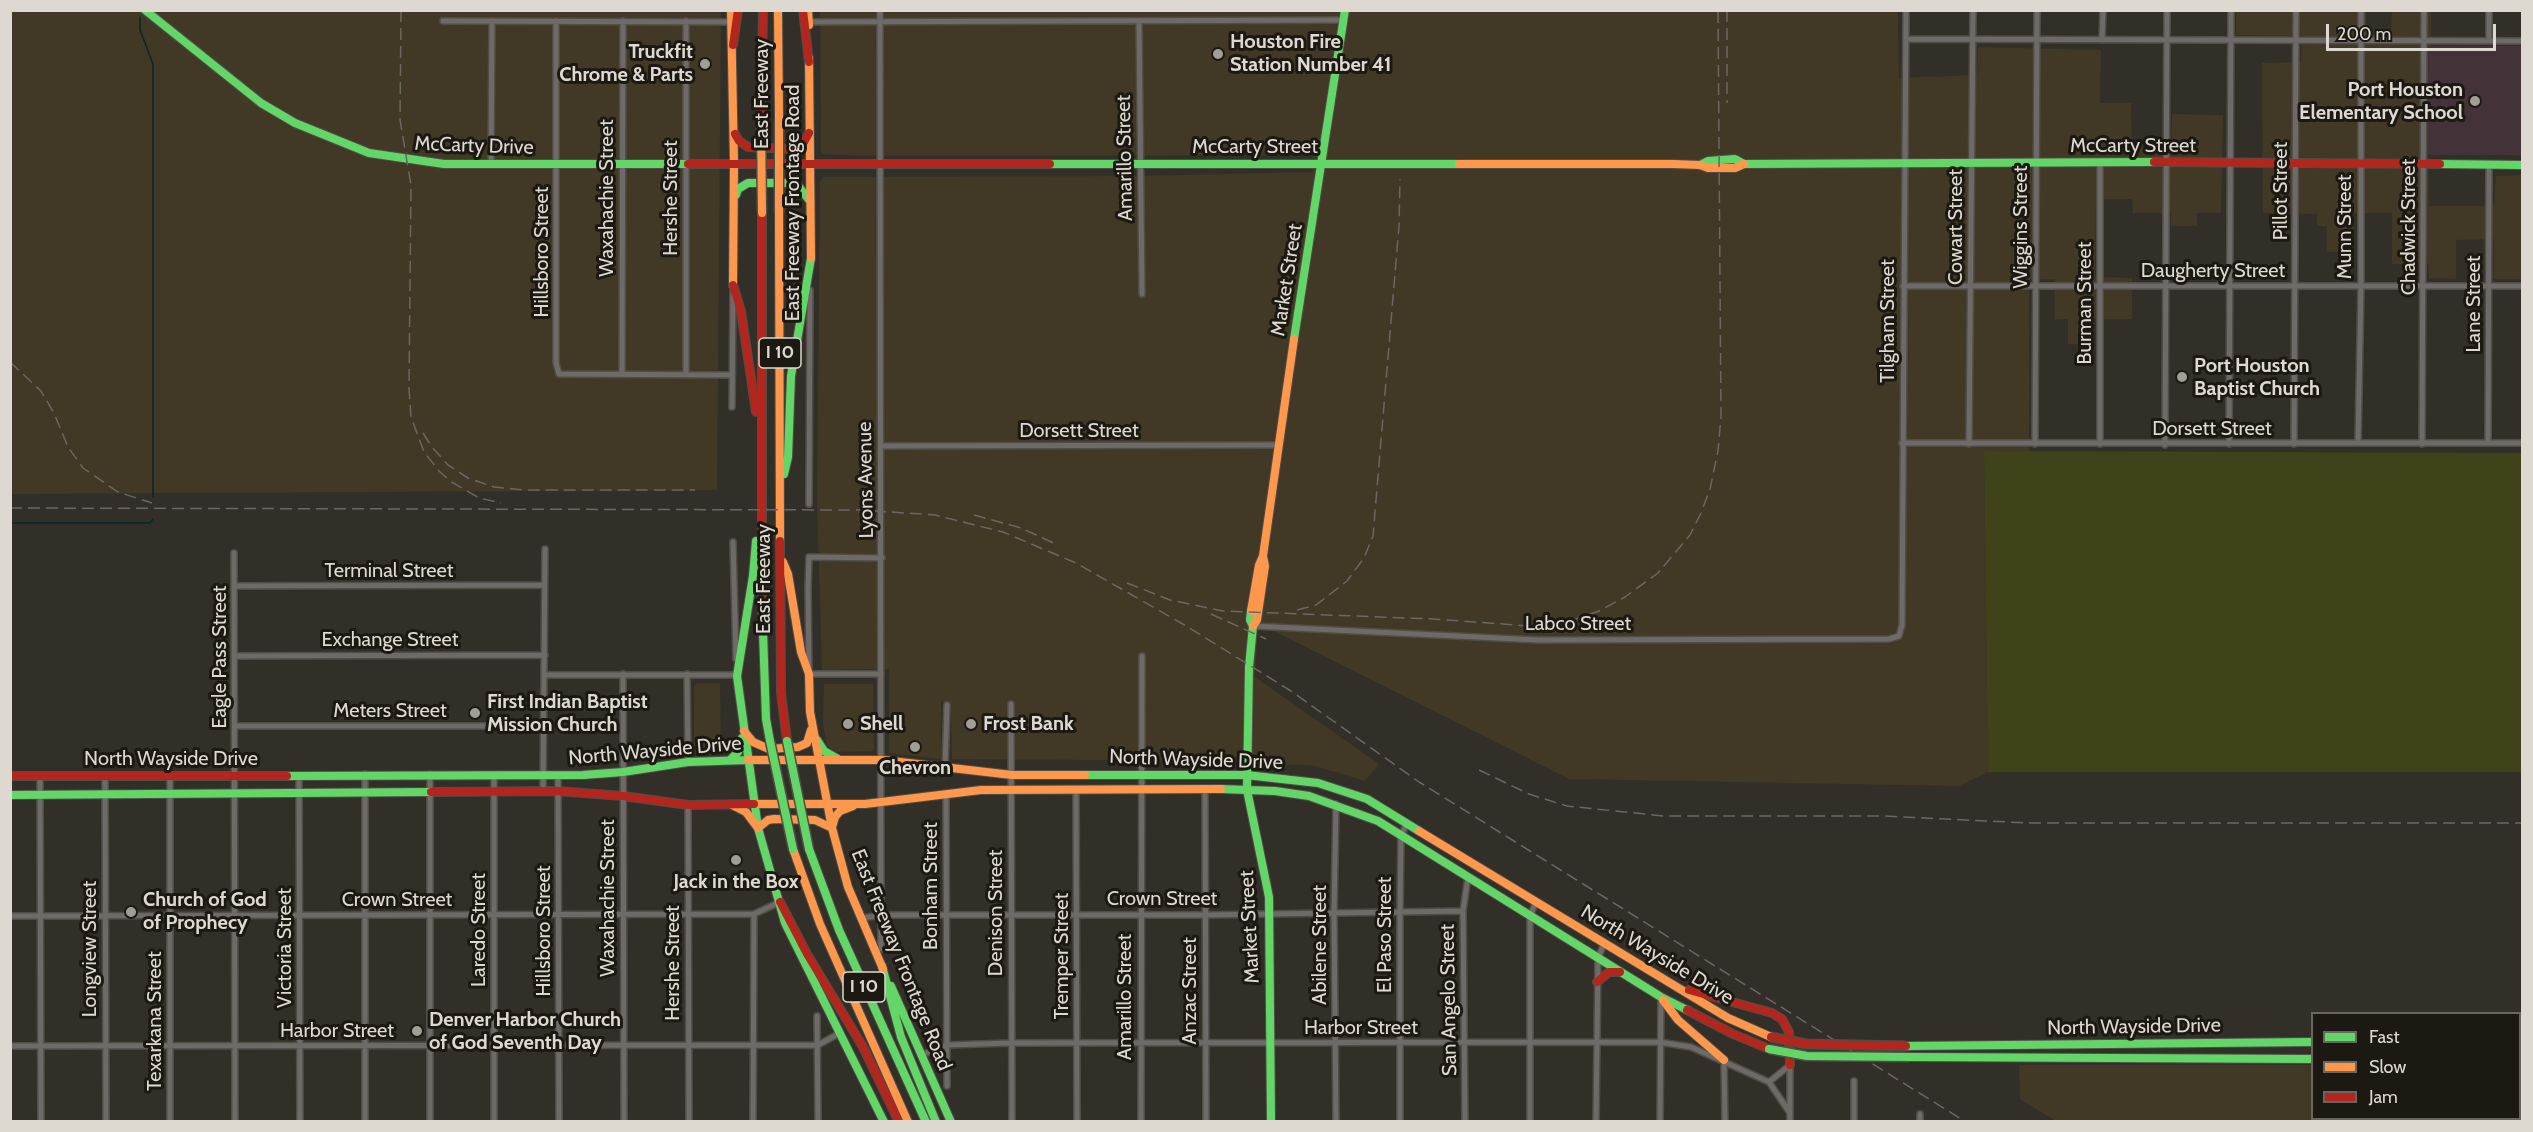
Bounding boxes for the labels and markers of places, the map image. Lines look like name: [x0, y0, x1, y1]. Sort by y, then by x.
place label: Houston Fire Station Number 41: [1230, 30, 1391, 77]
place label: Truckfit Chrome & Parts: [559, 40, 693, 87]
marker: Houston Fire Station Number 41: [1211, 47, 1225, 61]
marker: Truckfit Chrome & Parts: [698, 57, 712, 71]
place label: Port Houston Elementary School: [2299, 78, 2463, 125]
marker: Port Houston Elementary School: [2468, 94, 2482, 108]
place label: Port Houston Baptist Church: [2194, 354, 2320, 401]
marker: Port Houston Baptist Church: [2175, 370, 2189, 384]
place label: First Indian Baptist Mission Church: [487, 690, 648, 737]
marker: First Indian Baptist Mission Church: [468, 706, 482, 720]
place label: Shell: [860, 712, 903, 736]
place label: Frost Bank: [983, 712, 1074, 736]
marker: Shell: [841, 717, 855, 731]
marker: Frost Bank: [964, 717, 978, 731]
marker: Chevron: [908, 740, 922, 754]
place label: Chevron: [879, 756, 951, 780]
marker: Jack in the Box: [729, 853, 743, 867]
place label: Jack in the Box: [673, 870, 799, 894]
place label: Church of God of Prophecy: [143, 888, 267, 935]
marker: Church of God of Prophecy: [124, 905, 138, 919]
place label: Denver Harbor Church of God Seventh Day: [429, 1008, 621, 1055]
marker: Denver Harbor Church of God Seventh Day: [410, 1024, 424, 1038]

